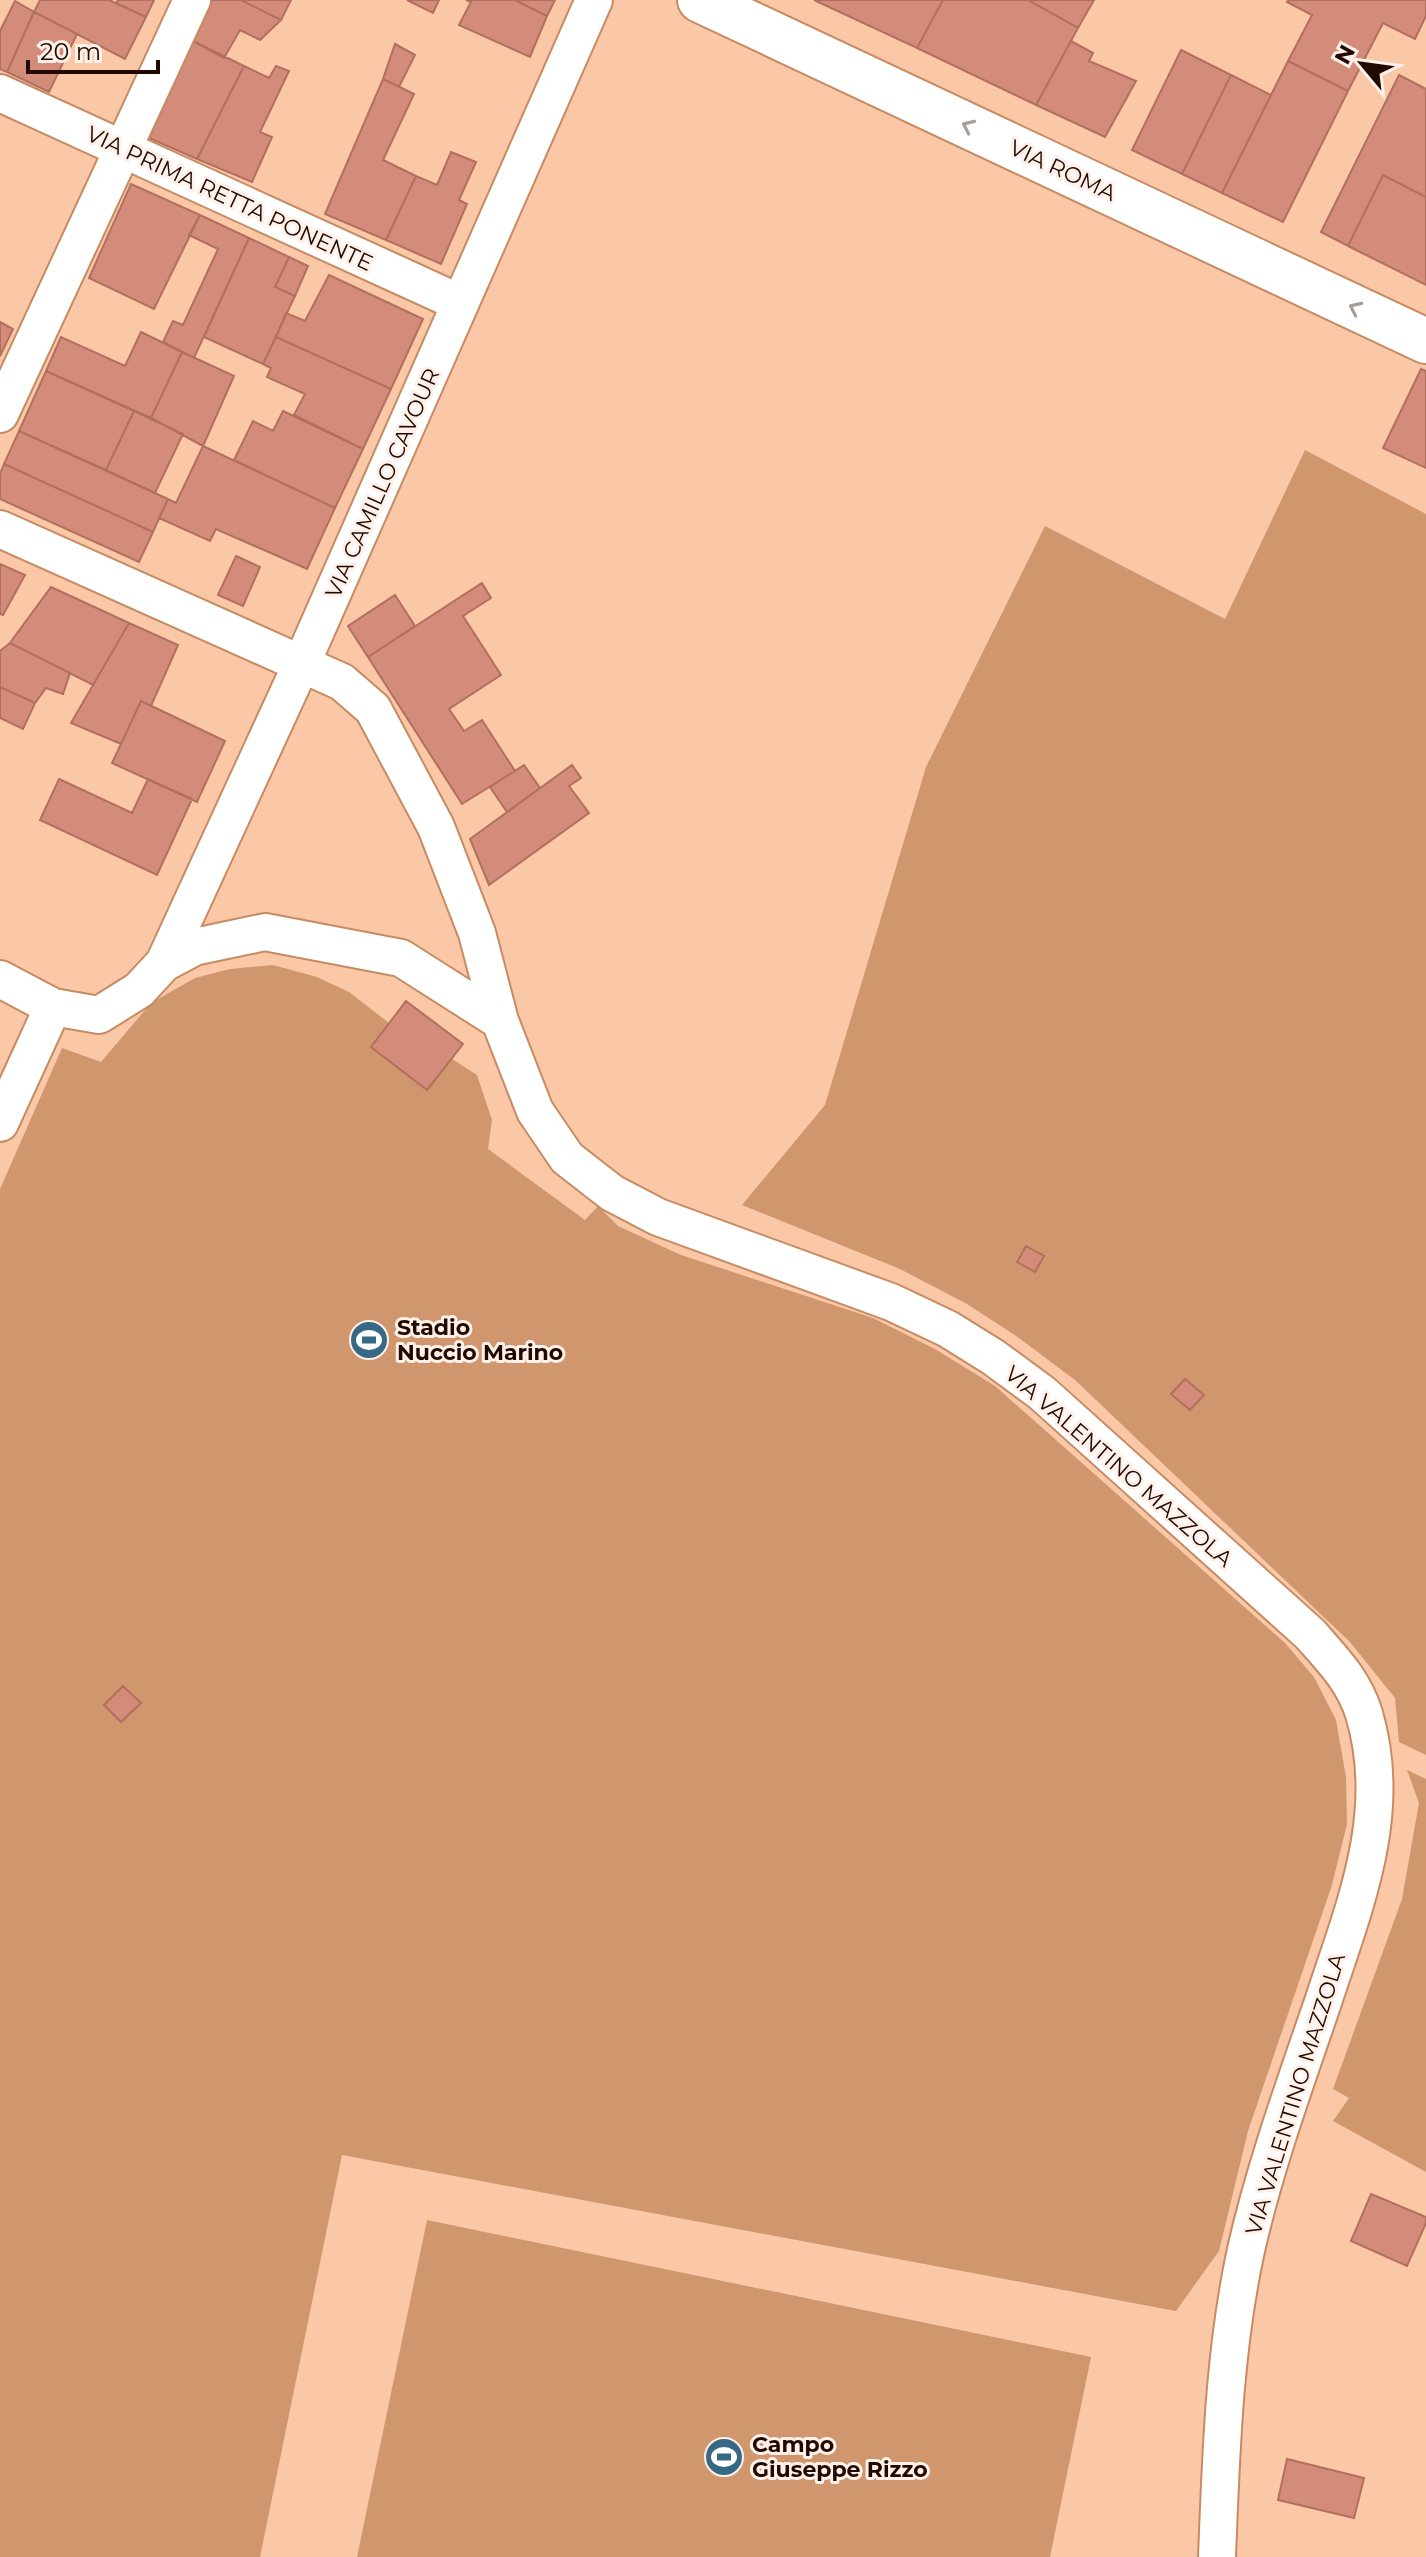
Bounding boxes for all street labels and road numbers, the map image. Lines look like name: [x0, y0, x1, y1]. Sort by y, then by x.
street label: VIA PRIMA RETTA PONENTE: [82, 120, 377, 277]
street label: VIA ROMA: [1005, 134, 1121, 207]
street label: VIA CAMILLO CAVOUR: [320, 364, 445, 602]
street label: VIA VALENTINO MAZZOLA: [999, 1360, 1238, 1573]
street label: VIA VALENTINO MAZZOLA: [1240, 1950, 1351, 2238]

